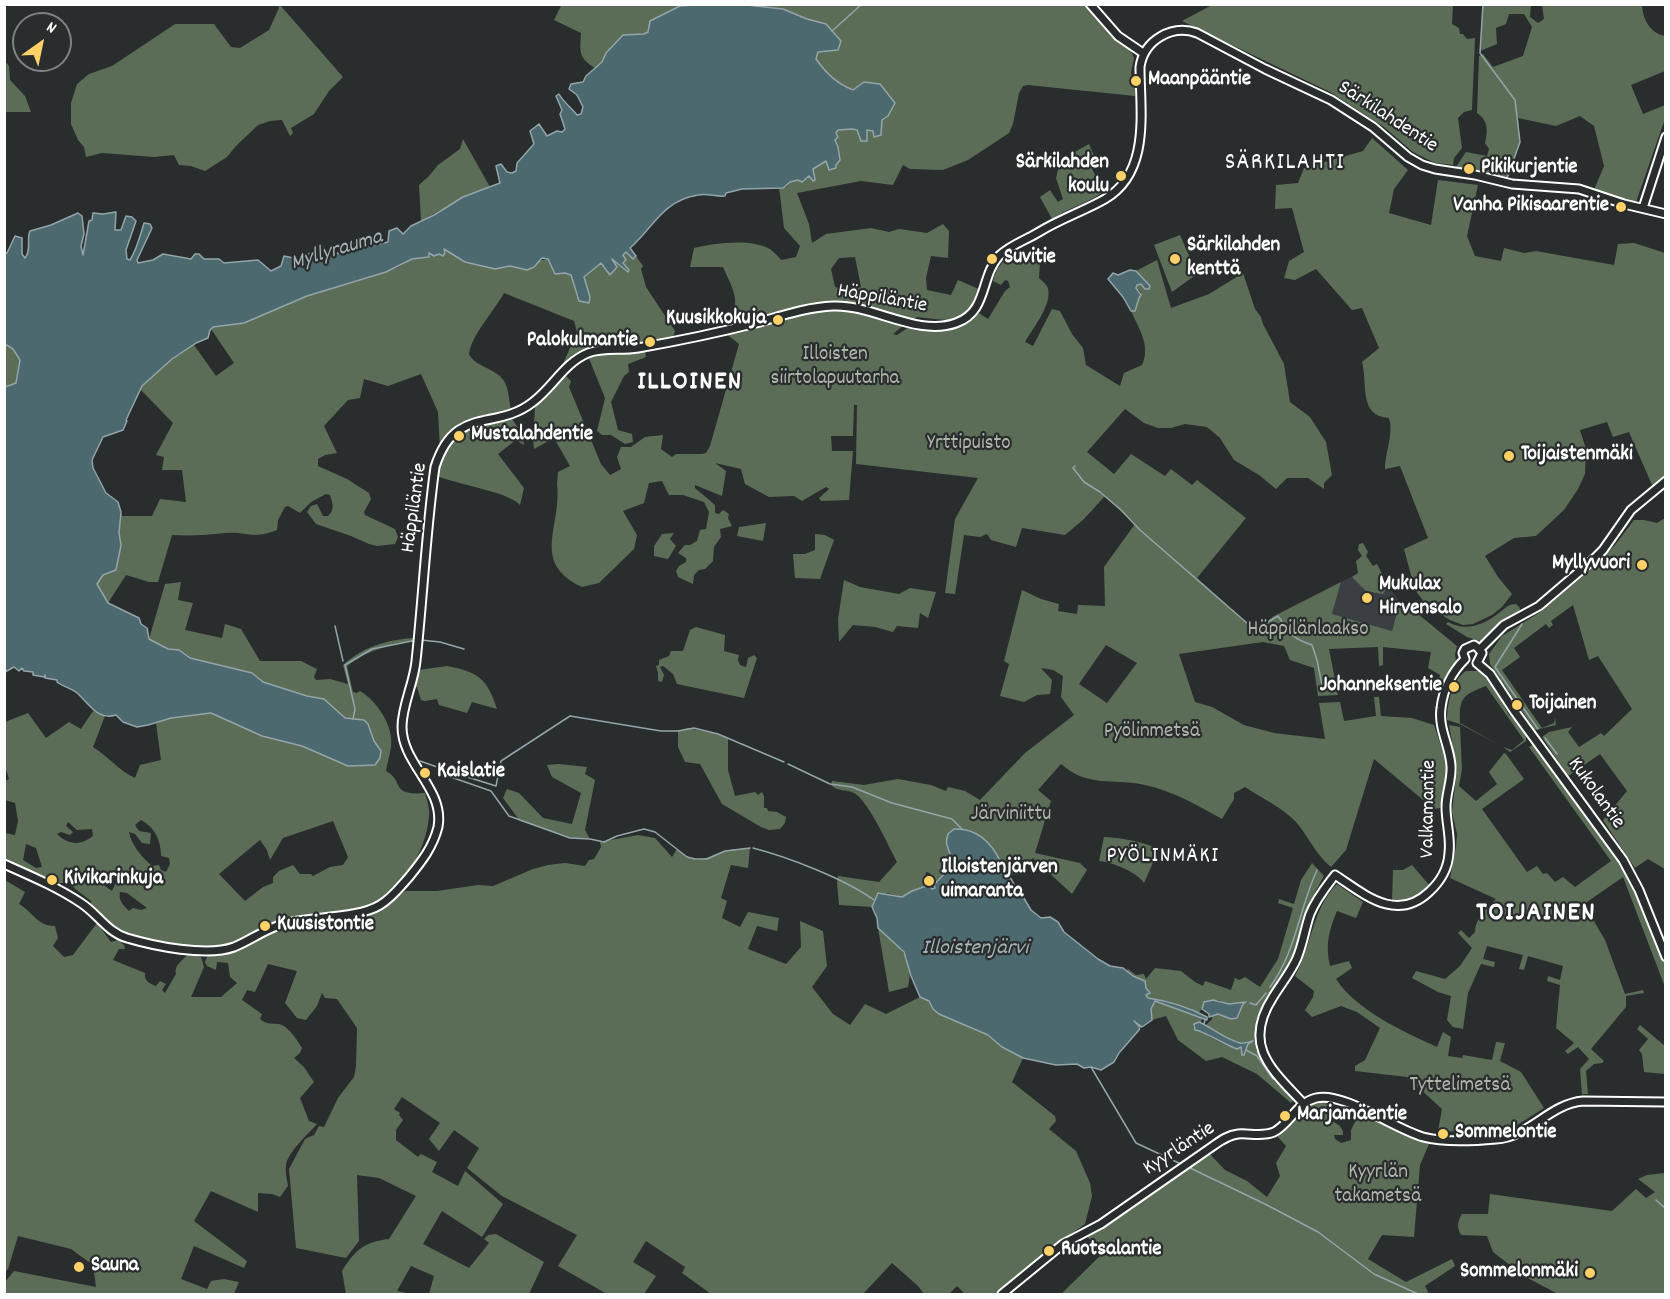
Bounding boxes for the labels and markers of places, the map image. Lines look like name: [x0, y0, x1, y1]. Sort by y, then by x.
place label: Maanpääntie: [1148, 68, 1251, 94]
marker: Maanpääntie: [1129, 74, 1143, 88]
place label: Särkilahden koulu: [1016, 151, 1109, 201]
place label: Pikikurjentie: [1481, 156, 1578, 182]
marker: Pikikurjentie: [1462, 162, 1476, 176]
marker: Särkilahden koulu: [1114, 169, 1128, 183]
place label: Vanha Pikisaarentie: [1453, 194, 1609, 220]
marker: Vanha Pikisaarentie: [1614, 200, 1628, 214]
place label: Särkilahden kenttä: [1187, 234, 1280, 284]
place label: Suvitie: [1004, 246, 1056, 272]
marker: Suvitie: [985, 252, 999, 266]
marker: Särkilahden kenttä: [1168, 252, 1182, 266]
place label: Kuusikkokuja: [666, 307, 766, 333]
marker: Kuusikkokuja: [771, 313, 785, 327]
place label: Palokulmantie: [527, 329, 638, 355]
marker: Palokulmantie: [643, 335, 657, 349]
place label: Mustalahdentie: [471, 423, 593, 449]
marker: Mustalahdentie: [452, 429, 466, 443]
place label: Toijaistenmäki: [1521, 443, 1633, 469]
marker: Toijaistenmäki: [1502, 449, 1516, 463]
place label: Myllyvuori: [1552, 552, 1630, 578]
marker: Myllyvuori: [1635, 558, 1649, 572]
place label: Mukulax Hirvensalo: [1379, 573, 1462, 623]
marker: Mukulax Hirvensalo: [1360, 591, 1374, 605]
place label: Johanneksentie: [1320, 674, 1442, 700]
marker: Johanneksentie: [1447, 680, 1461, 694]
place label: Toijainen: [1529, 692, 1597, 718]
marker: Toijainen: [1510, 698, 1524, 712]
place label: Kaislatie: [437, 760, 505, 786]
marker: Kaislatie: [418, 766, 432, 780]
place label: Illoistenjärven uimaranta: [941, 856, 1058, 906]
place label: Kivikarinkuja: [64, 867, 163, 893]
marker: Kivikarinkuja: [45, 873, 59, 887]
marker: Illoistenjärven uimaranta: [922, 874, 936, 888]
place label: Kuusistontie: [277, 913, 374, 939]
marker: Kuusistontie: [258, 919, 272, 933]
place label: Marjamäentie: [1297, 1103, 1407, 1129]
marker: Marjamäentie: [1278, 1109, 1292, 1123]
place label: Sommelontie: [1455, 1121, 1557, 1147]
marker: Sommelontie: [1436, 1127, 1450, 1141]
place label: Ruotsalantie: [1061, 1238, 1161, 1264]
marker: Ruotsalantie: [1042, 1244, 1056, 1258]
place label: Sauna: [91, 1254, 139, 1280]
marker: Sauna: [72, 1260, 86, 1274]
place label: Sommelonmäki: [1460, 1260, 1578, 1286]
marker: Sommelonmäki: [1583, 1266, 1597, 1280]

